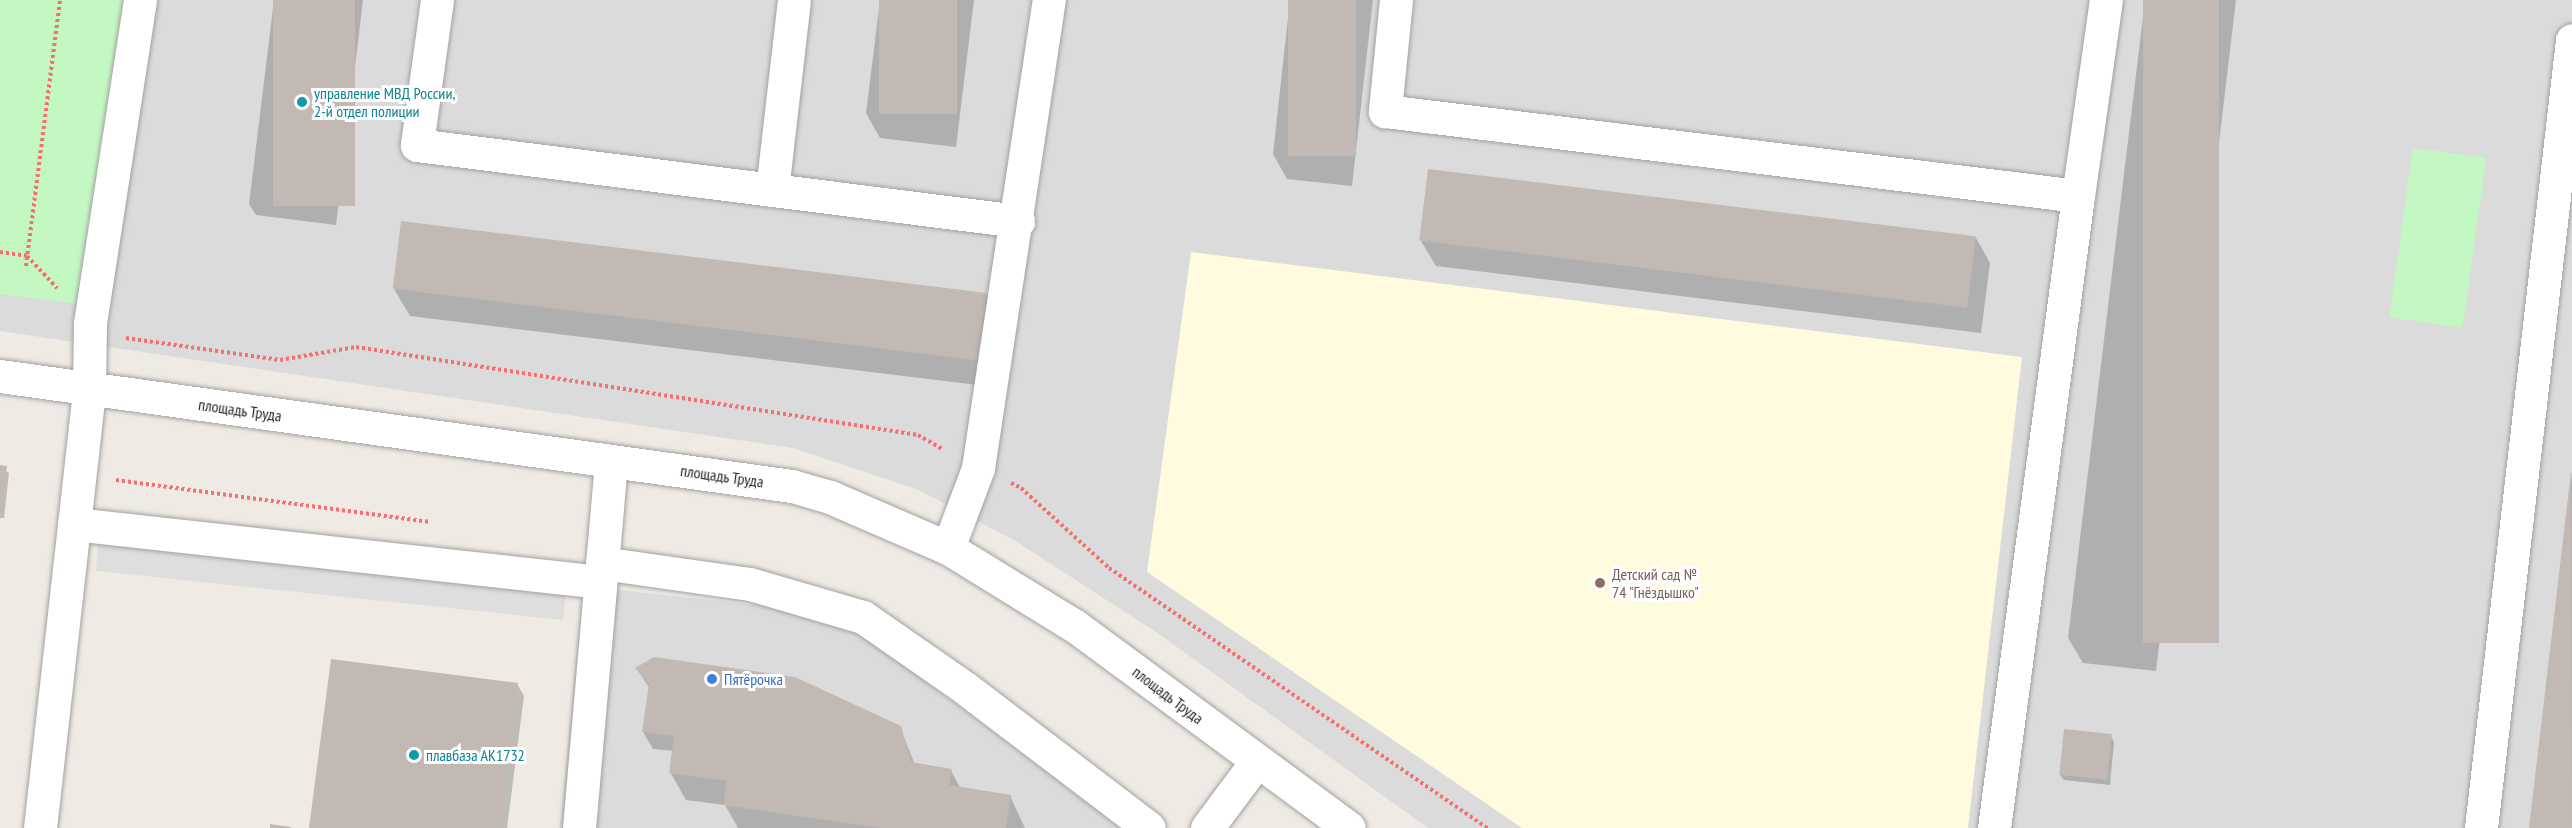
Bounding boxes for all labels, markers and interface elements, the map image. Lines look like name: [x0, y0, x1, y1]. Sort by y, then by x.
place label: управление МВД России, 2-й отдел полиции: [314, 83, 455, 121]
marker: управление МВД России, 2-й отдел полиции: [295, 95, 309, 109]
street label: площадь Труда: [197, 395, 283, 425]
street label: площадь Труда: [679, 461, 765, 491]
place label: Детский сад № 74 "Гнёздышко": [1612, 564, 1700, 602]
marker: Детский сад № 74 "Гнёздышко": [1593, 576, 1607, 590]
street label: площадь Труда: [1128, 662, 1208, 728]
place label: Пятёрочка: [724, 669, 783, 689]
marker: Пятёрочка: [705, 672, 719, 686]
place label: плавбаза АК1732: [426, 745, 525, 765]
marker: плавбаза АК1732: [407, 748, 421, 762]

